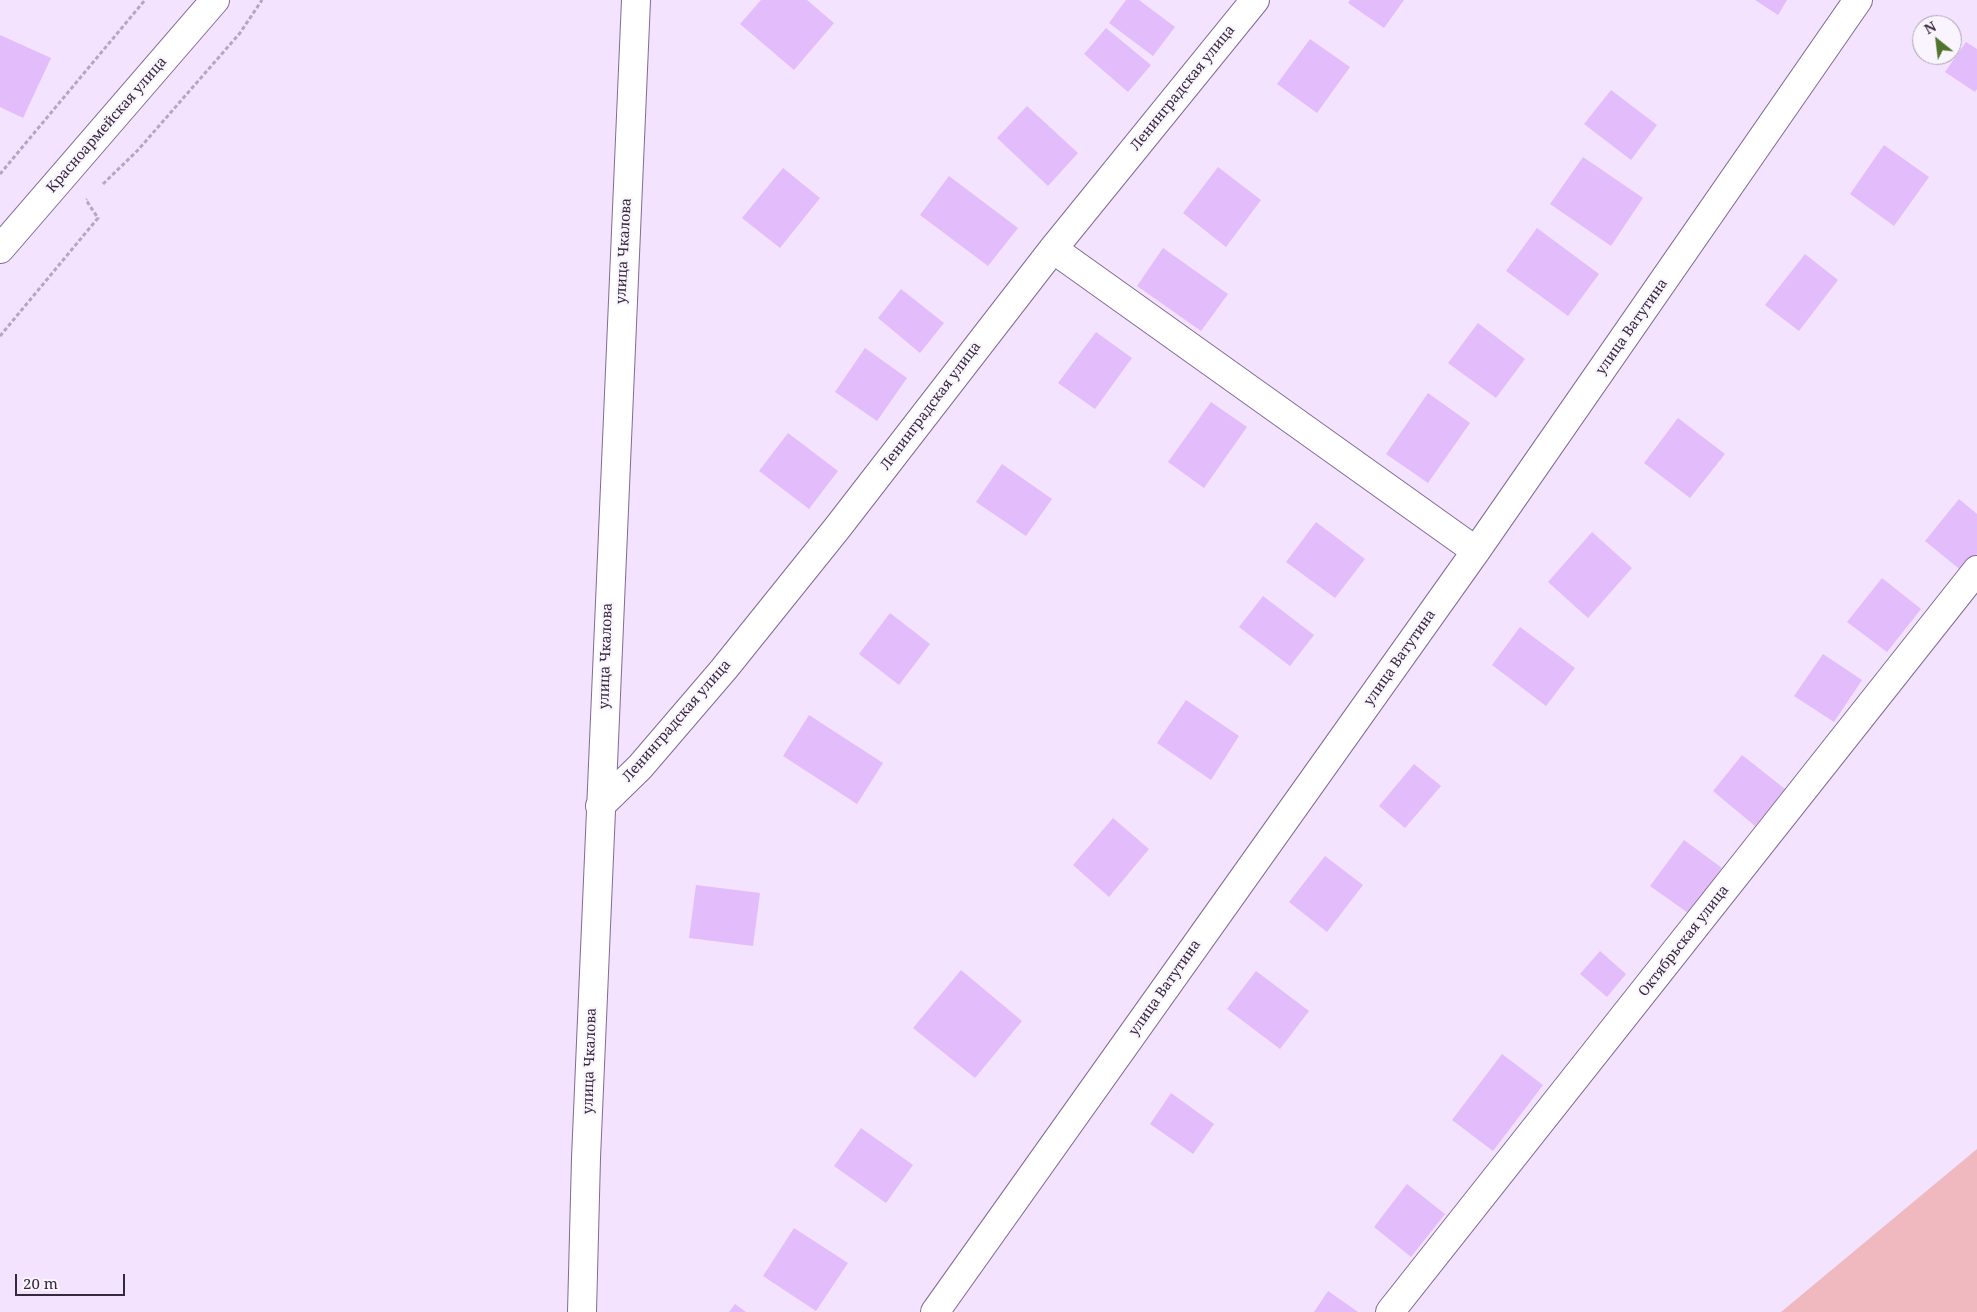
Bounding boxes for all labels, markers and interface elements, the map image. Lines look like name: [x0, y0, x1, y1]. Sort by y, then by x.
north arrow: [1912, 15, 1962, 65]
text: N: [1921, 16, 1939, 38]
street label: Ленинградская улица: [1127, 22, 1239, 154]
street label: Красноармейская улица: [43, 54, 171, 196]
street label: улица Чкалова: [613, 198, 635, 304]
street label: улица Ватутина: [1593, 276, 1671, 378]
street label: Ленинградская улица: [877, 339, 985, 473]
street label: улица Чкалова: [596, 603, 616, 709]
street label: улица Ватутина: [1361, 607, 1439, 709]
street label: Ленинградская улица: [619, 657, 735, 785]
street label: Октябрьская улица: [1635, 882, 1733, 1000]
street label: улица Ватутина: [1126, 937, 1204, 1039]
street label: улица Чкалова: [580, 1008, 600, 1114]
scale bar: [18, 1264, 128, 1296]
text: 20 m: [23, 1273, 58, 1293]

